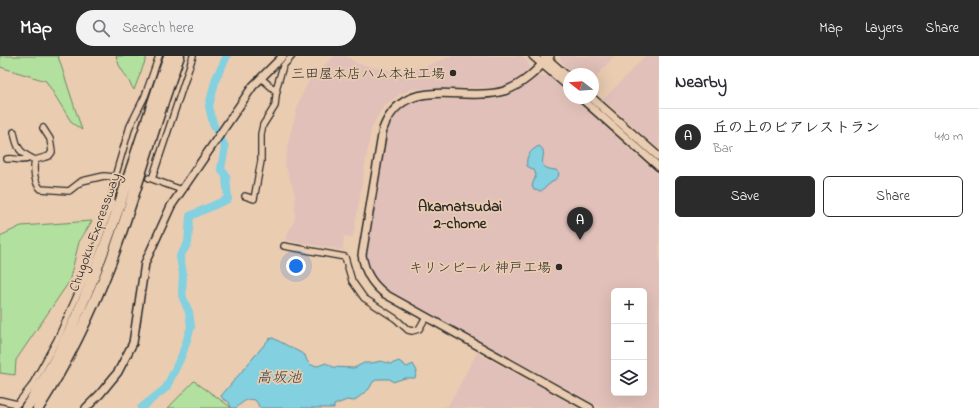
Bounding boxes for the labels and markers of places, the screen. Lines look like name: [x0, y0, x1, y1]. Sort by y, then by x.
place label: 三田屋本店ハム本社工場: [291, 64, 445, 85]
marker: 三田屋本店ハム本社工場: [448, 68, 458, 78]
pin: A: [567, 207, 593, 240]
place label: キリンビール 神戸工場: [409, 258, 551, 279]
marker: キリンビール 神戸工場: [554, 262, 564, 272]

